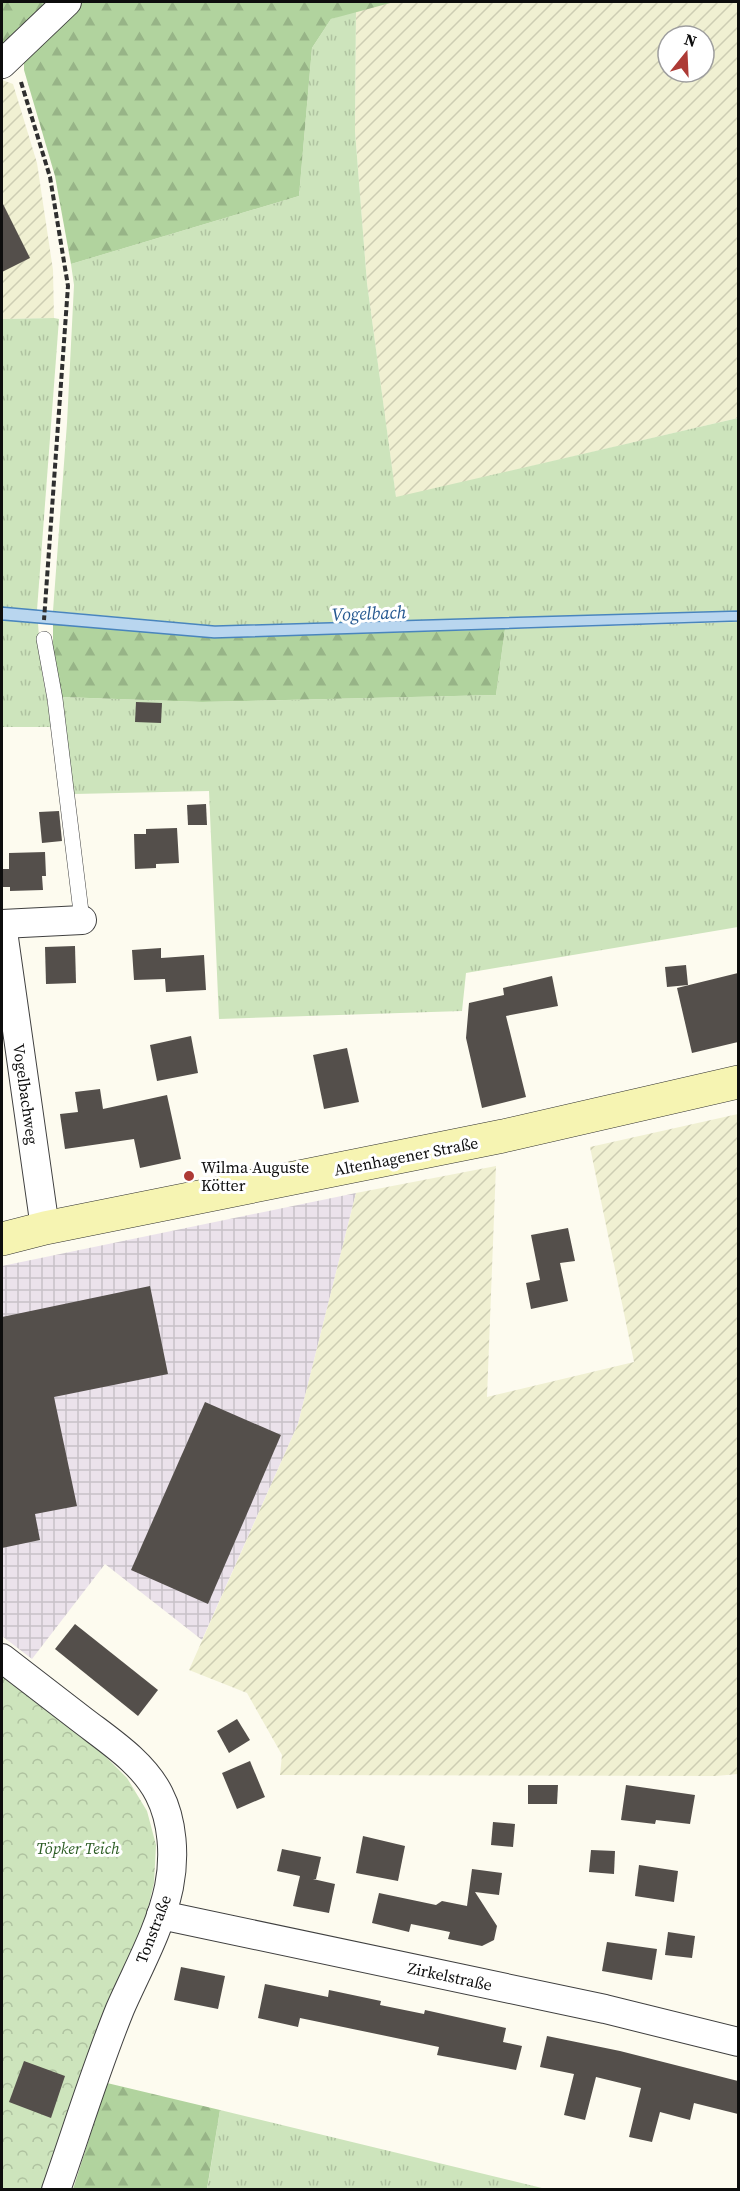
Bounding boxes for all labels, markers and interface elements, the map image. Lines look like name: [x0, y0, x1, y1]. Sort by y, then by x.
north arrow: [656, 24, 716, 84]
text: N: [682, 27, 700, 52]
water label: Vogelbach: [331, 599, 407, 627]
street label: Vogelbachweg: [8, 1042, 44, 1146]
street label: Altenhagener Straße: [332, 1131, 480, 1181]
place label: Wilma Auguste Kötter: [201, 1156, 309, 1196]
marker: Wilma Auguste Kötter: [182, 1169, 196, 1183]
park label: Töpker Teich: [36, 1837, 120, 1859]
street label: Tonstraße: [130, 1892, 176, 1966]
street label: Zirkelstraße: [406, 1956, 494, 1996]

